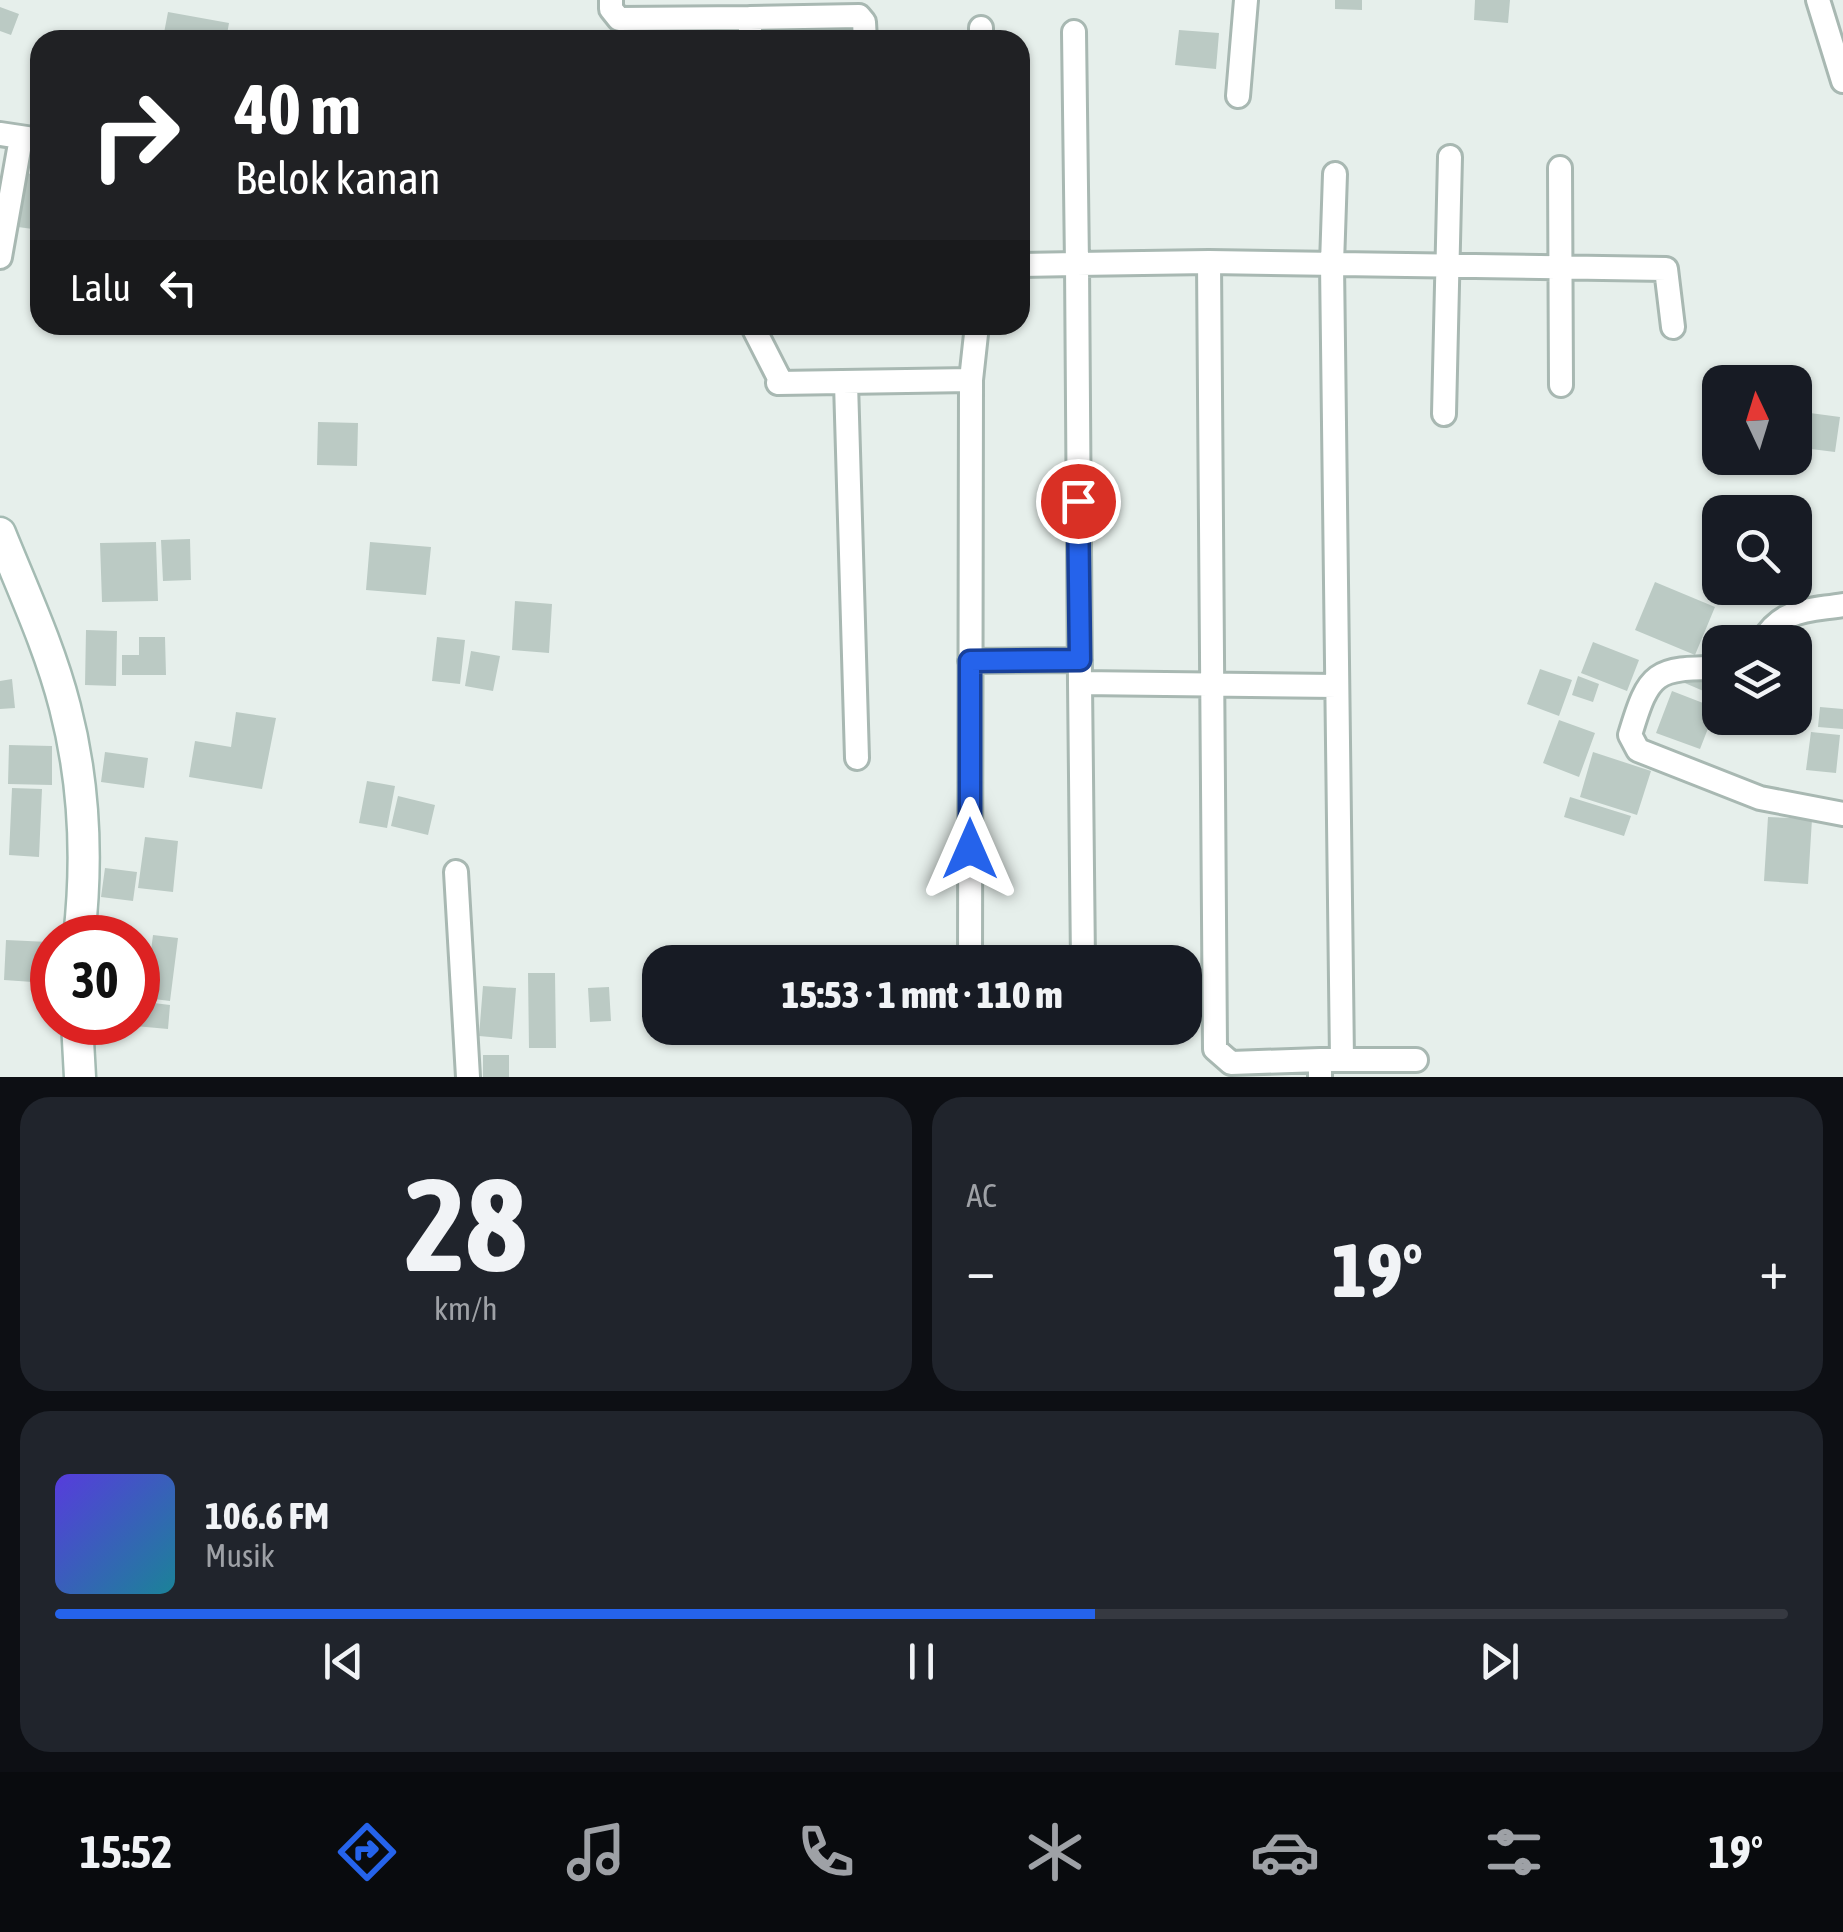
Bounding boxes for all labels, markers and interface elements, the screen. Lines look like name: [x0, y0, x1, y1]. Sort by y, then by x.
text: 40 m: [235, 69, 361, 149]
icon: right: [70, 70, 200, 200]
text: Belok kanan: [235, 152, 441, 204]
icon: left: [151, 260, 206, 315]
text: Lalu: [70, 266, 131, 309]
north arrow: [1702, 365, 1812, 475]
map controls: [1702, 365, 1812, 735]
pin: [1036, 459, 1121, 544]
icon: arrive: [1051, 474, 1106, 529]
button: search: [1702, 495, 1812, 605]
button: layers: [1702, 625, 1812, 735]
position arrow: [918, 797, 1022, 901]
speed limit sign: 30: [30, 915, 160, 1045]
text: 15:53 · 1 mnt · 110 m: [781, 973, 1063, 1016]
text: 28: [405, 1150, 527, 1299]
text: AC: [967, 1177, 997, 1214]
text: 19°: [1332, 1227, 1423, 1313]
text: −: [967, 1238, 995, 1301]
text: +: [1759, 1238, 1788, 1301]
text: km/h: [434, 1290, 497, 1327]
text: 106.6 FM: [205, 1494, 329, 1537]
text: Musik: [205, 1537, 275, 1574]
icon: previous: [316, 1634, 371, 1689]
icon: pause: [894, 1634, 949, 1689]
icon: next: [1472, 1634, 1527, 1689]
icon: directions: [332, 1817, 402, 1887]
icon: music: [561, 1817, 631, 1887]
icon: phone: [791, 1817, 861, 1887]
icon: climate: [1020, 1817, 1090, 1887]
icon: car: [1250, 1817, 1320, 1887]
icon: filters: [1479, 1817, 1549, 1887]
text: 15:52: [80, 1826, 172, 1878]
text: 19°: [1709, 1826, 1763, 1878]

